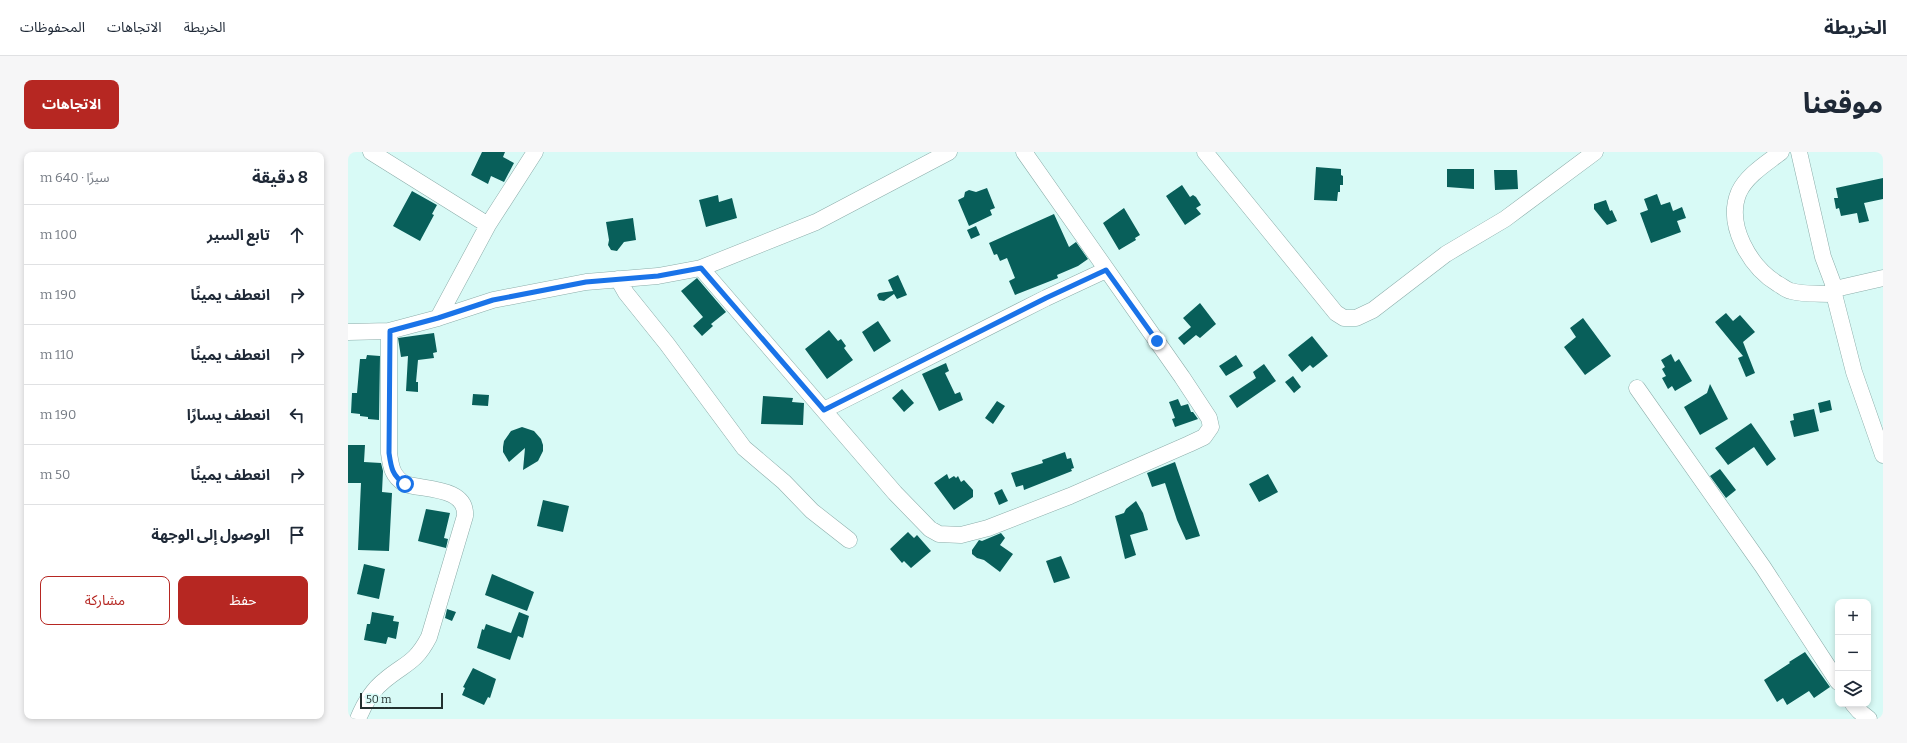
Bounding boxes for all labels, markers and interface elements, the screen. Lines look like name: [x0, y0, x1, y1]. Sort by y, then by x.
text: الخريطة: [1824, 16, 1887, 39]
text: المحفوظات: [20, 19, 85, 36]
text: الاتجاهات: [107, 19, 162, 36]
text: الخريطة: [184, 19, 226, 36]
button: الاتجاهات: [24, 80, 119, 129]
text: موقعنا: [1803, 87, 1883, 120]
text: 8 دقيقة: [252, 167, 308, 188]
text: سيرًا · 640 m: [40, 170, 110, 185]
icon: ahead: [286, 224, 308, 246]
text: تابع السير: [207, 226, 270, 244]
text: 100 m: [40, 227, 77, 242]
icon: right: [286, 284, 308, 306]
text: انعطف يمينًا: [191, 286, 270, 304]
text: 190 m: [40, 287, 76, 302]
route end: [1148, 332, 1166, 350]
icon: right: [286, 344, 308, 366]
text: انعطف يمينًا: [191, 346, 270, 364]
text: 110 m: [40, 347, 74, 362]
icon: left: [286, 404, 308, 426]
text: انعطف يسارًا: [187, 406, 270, 424]
text: 190 m: [40, 407, 76, 422]
icon: right: [286, 464, 308, 486]
text: انعطف يمينًا: [191, 466, 270, 484]
text: 50 m: [40, 467, 70, 482]
route start: [396, 475, 414, 493]
icon: arrive: [286, 524, 308, 546]
text: الوصول إلى الوجهة: [151, 526, 270, 544]
button: مشاركة: [40, 576, 170, 625]
button: حفظ: [178, 576, 308, 625]
map controls: [1835, 599, 1871, 707]
button: +: [1835, 599, 1871, 635]
button: −: [1835, 635, 1871, 671]
button: layers: [1835, 671, 1871, 707]
scale bar: [360, 691, 443, 710]
text: 50 m: [366, 693, 392, 706]

